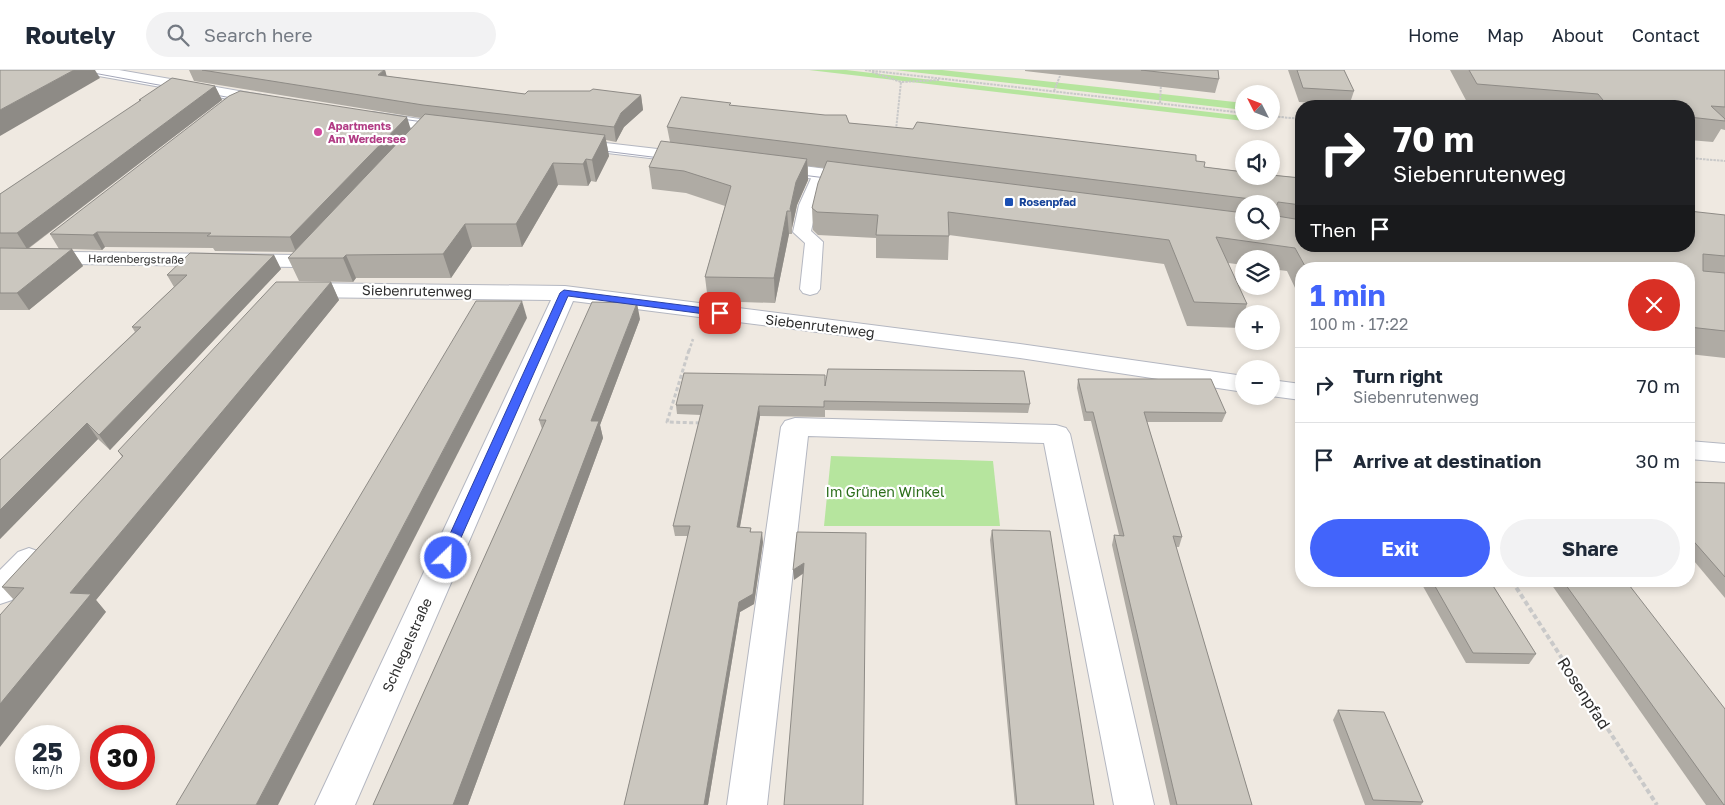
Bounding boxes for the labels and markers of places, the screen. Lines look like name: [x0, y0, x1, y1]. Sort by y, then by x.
place label: Apartments Am Werdersee: [328, 119, 406, 145]
marker: Apartments Am Werdersee: [312, 126, 324, 138]
place label: Rosenpfad: [1019, 195, 1076, 208]
marker: Rosenpfad: [1003, 196, 1015, 208]
pin: [699, 292, 741, 334]

